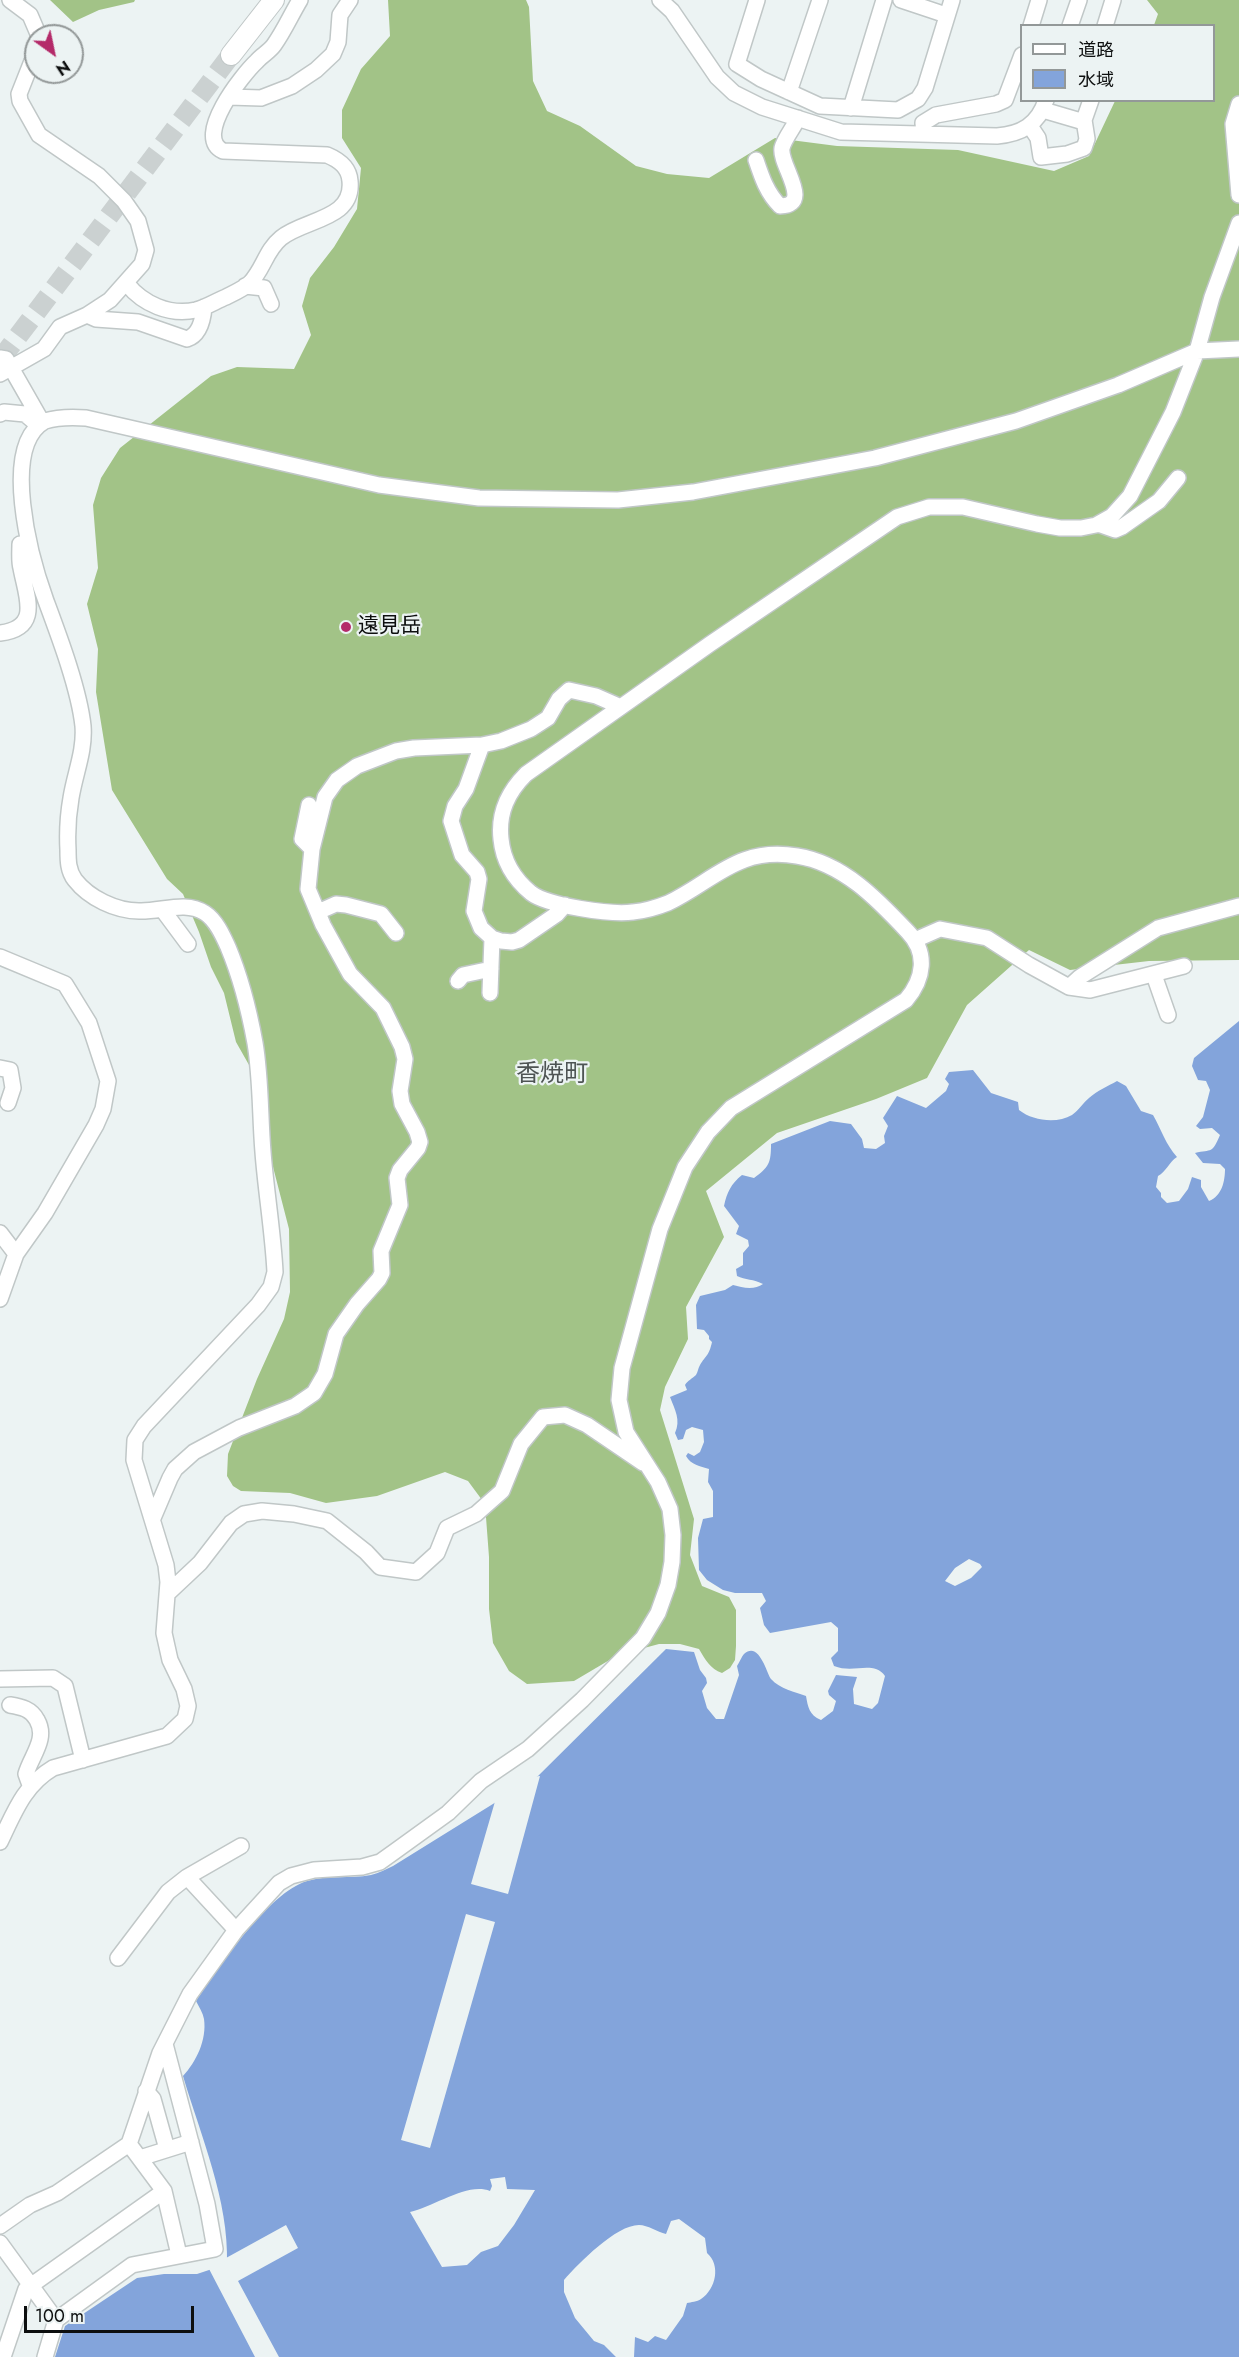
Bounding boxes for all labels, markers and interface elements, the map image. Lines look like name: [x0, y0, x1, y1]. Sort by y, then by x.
north arrow: [24, 24, 84, 84]
legend: [1020, 24, 1215, 102]
text: 道路: [1078, 37, 1114, 63]
text: N: [51, 55, 75, 81]
text: 水域: [1078, 67, 1114, 93]
place label: 遠見岳: [358, 614, 421, 640]
marker: 遠見岳: [339, 620, 353, 634]
district label: 香焼町: [516, 1061, 588, 1089]
scale bar: [27, 2294, 196, 2332]
text: 100 m: [35, 2303, 84, 2329]

